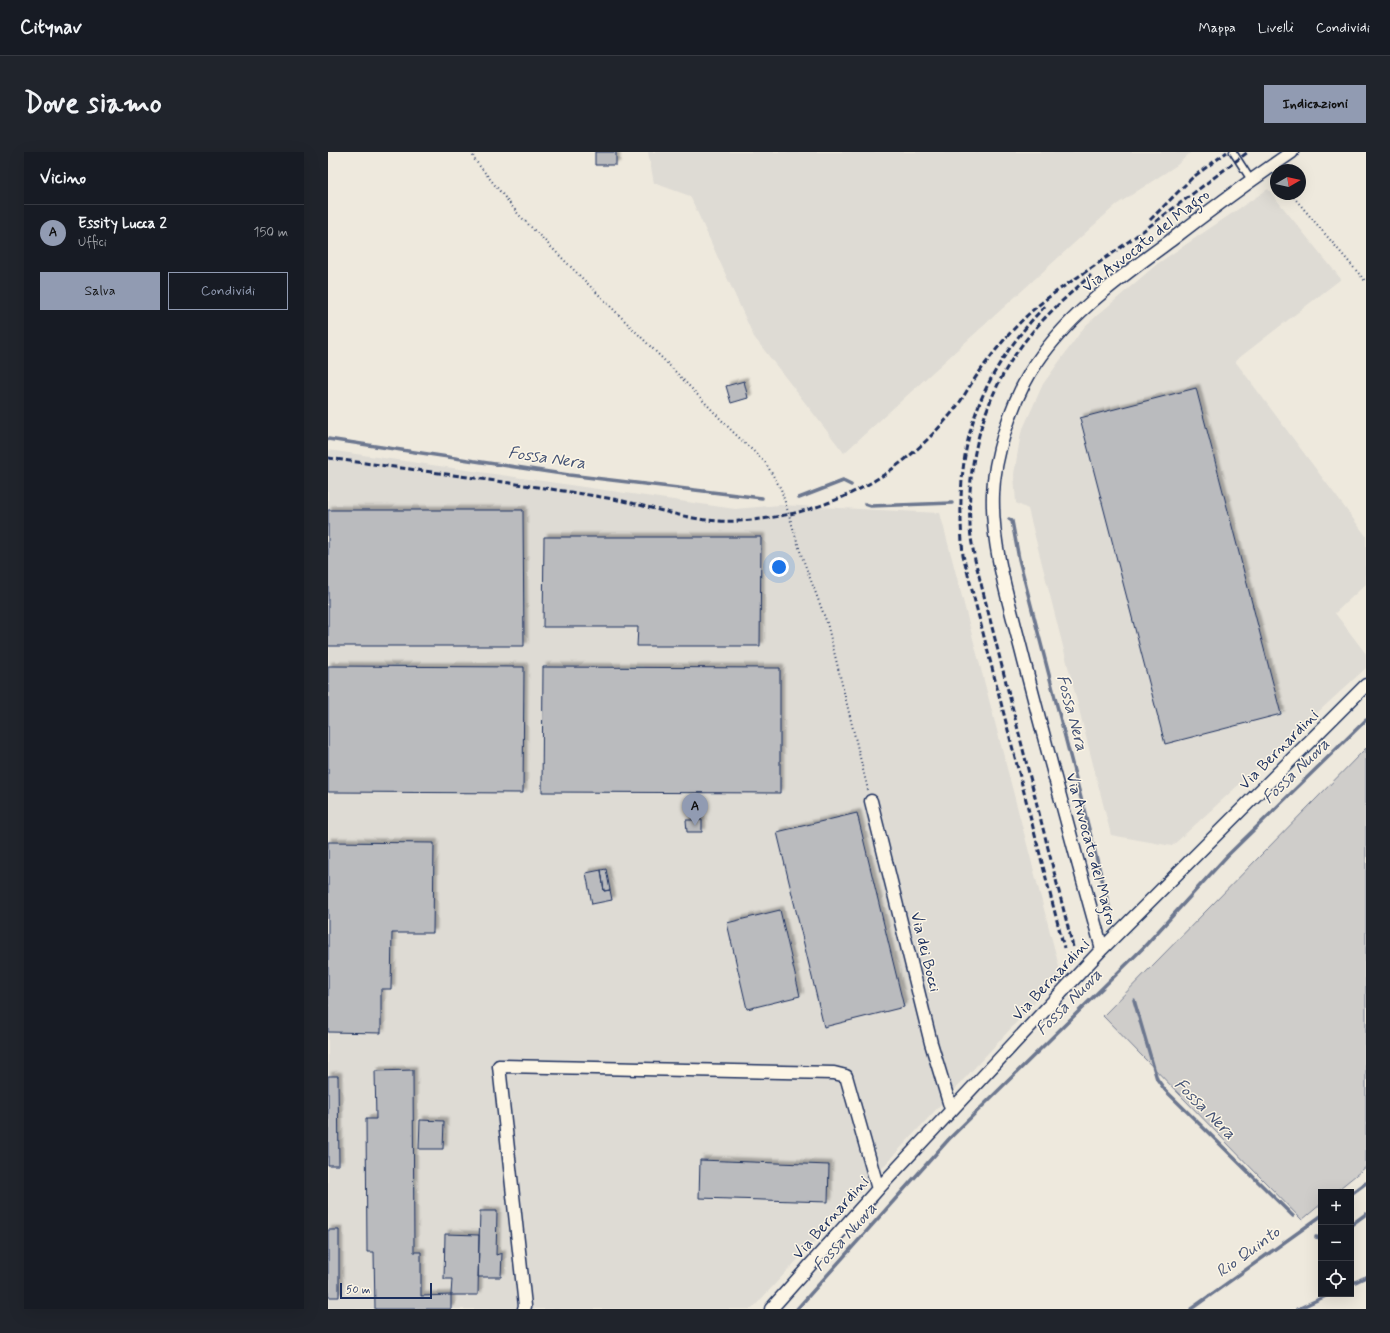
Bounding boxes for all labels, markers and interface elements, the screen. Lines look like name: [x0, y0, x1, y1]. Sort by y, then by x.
text: Citynav: [20, 15, 82, 40]
text: Mappa: [1198, 19, 1236, 37]
text: Livelli: [1258, 19, 1294, 37]
text: Condividi: [1316, 19, 1370, 37]
button: Indicazioni: [1264, 85, 1366, 123]
text: Dove siamo: [24, 86, 162, 123]
north arrow: [1270, 164, 1306, 200]
text: Vicino: [40, 167, 86, 189]
street label: Via Avvocato del Magro: [1078, 184, 1215, 298]
text: Essity Lucca 2: [78, 214, 167, 234]
text: A: [49, 224, 57, 241]
text: 150 m: [254, 224, 288, 241]
text: Uffici: [78, 234, 107, 251]
button: Salva: [40, 272, 160, 310]
button: Condividi: [168, 272, 288, 310]
water label: Fossa Nera: [507, 442, 587, 474]
your location: [769, 557, 789, 577]
water label: Fossa Nera: [1051, 672, 1093, 754]
street label: Via Bernardini: [1234, 705, 1324, 795]
water label: Fossa Nuova: [1258, 733, 1335, 809]
street label: Via Avvocato del Magro: [1060, 771, 1121, 928]
pin: A: [682, 793, 708, 826]
street label: Via dei Bocci: [905, 910, 945, 995]
street label: Via Bernardini: [1007, 934, 1095, 1026]
water label: Fossa Nuova: [1031, 964, 1107, 1040]
water label: Fossa Nera: [1170, 1074, 1241, 1145]
street label: Via Bernardini: [788, 1172, 874, 1264]
map controls: [1318, 1189, 1354, 1297]
button: +: [1318, 1189, 1354, 1225]
water label: Fossa Nuova: [808, 1198, 882, 1276]
water label: Rio Quinto: [1212, 1221, 1285, 1283]
button: −: [1318, 1225, 1354, 1261]
button: locate: [1318, 1261, 1354, 1297]
scale bar: [340, 1281, 432, 1300]
text: 50 m: [346, 1283, 371, 1297]

